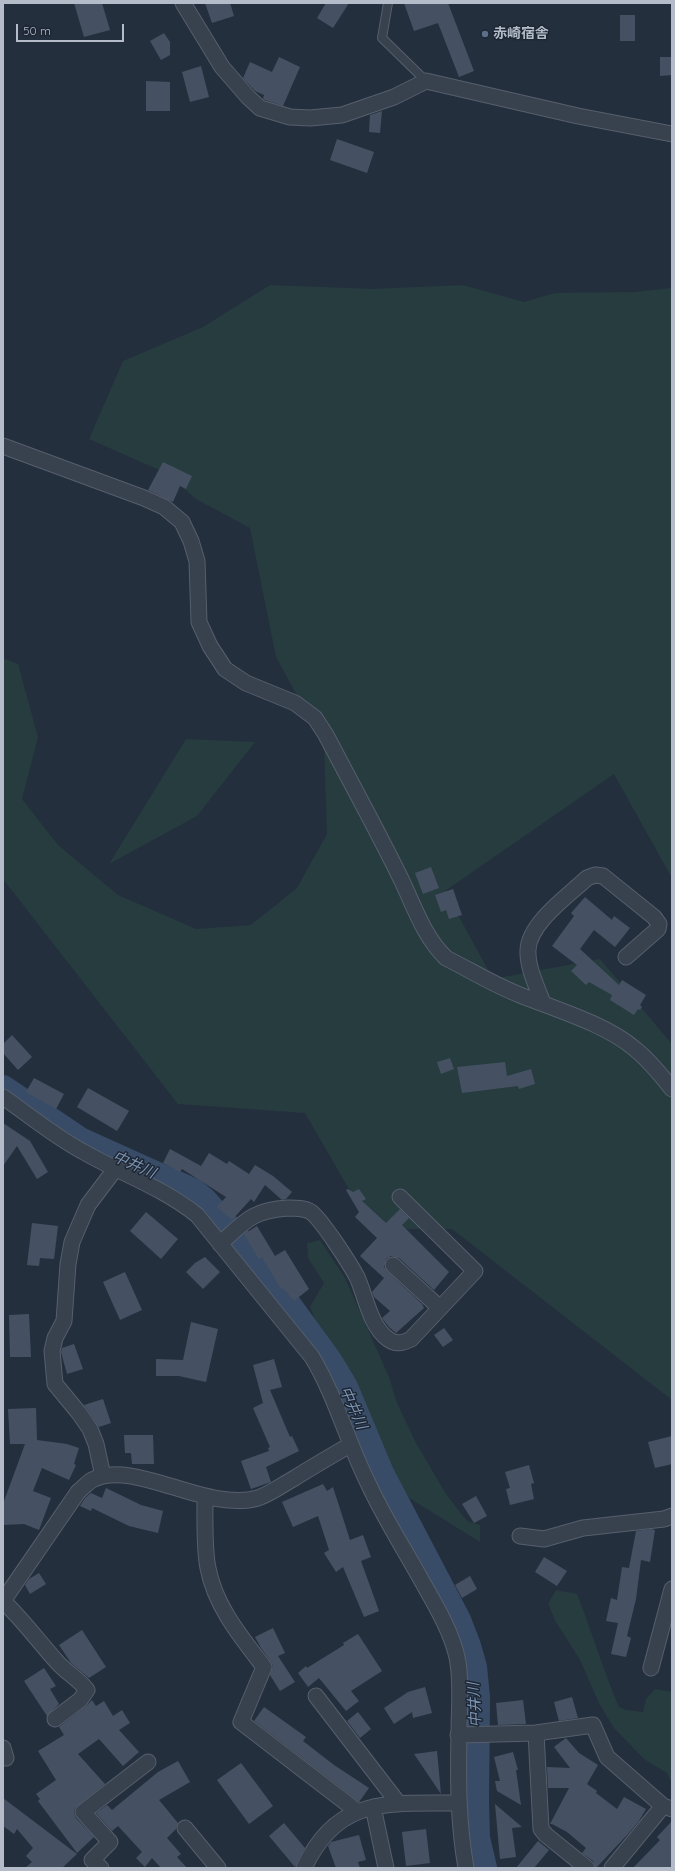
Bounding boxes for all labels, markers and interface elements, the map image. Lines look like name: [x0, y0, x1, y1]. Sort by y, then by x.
scale bar: [18, 16, 126, 42]
text: 50 m: [23, 23, 51, 38]
place label: 赤崎宿舎: [493, 26, 549, 42]
marker: 赤崎宿舎: [480, 29, 490, 39]
water label: 中井川: [110, 1148, 158, 1182]
water label: 中井川: [336, 1384, 370, 1432]
water label: 中井川: [465, 1682, 485, 1728]

